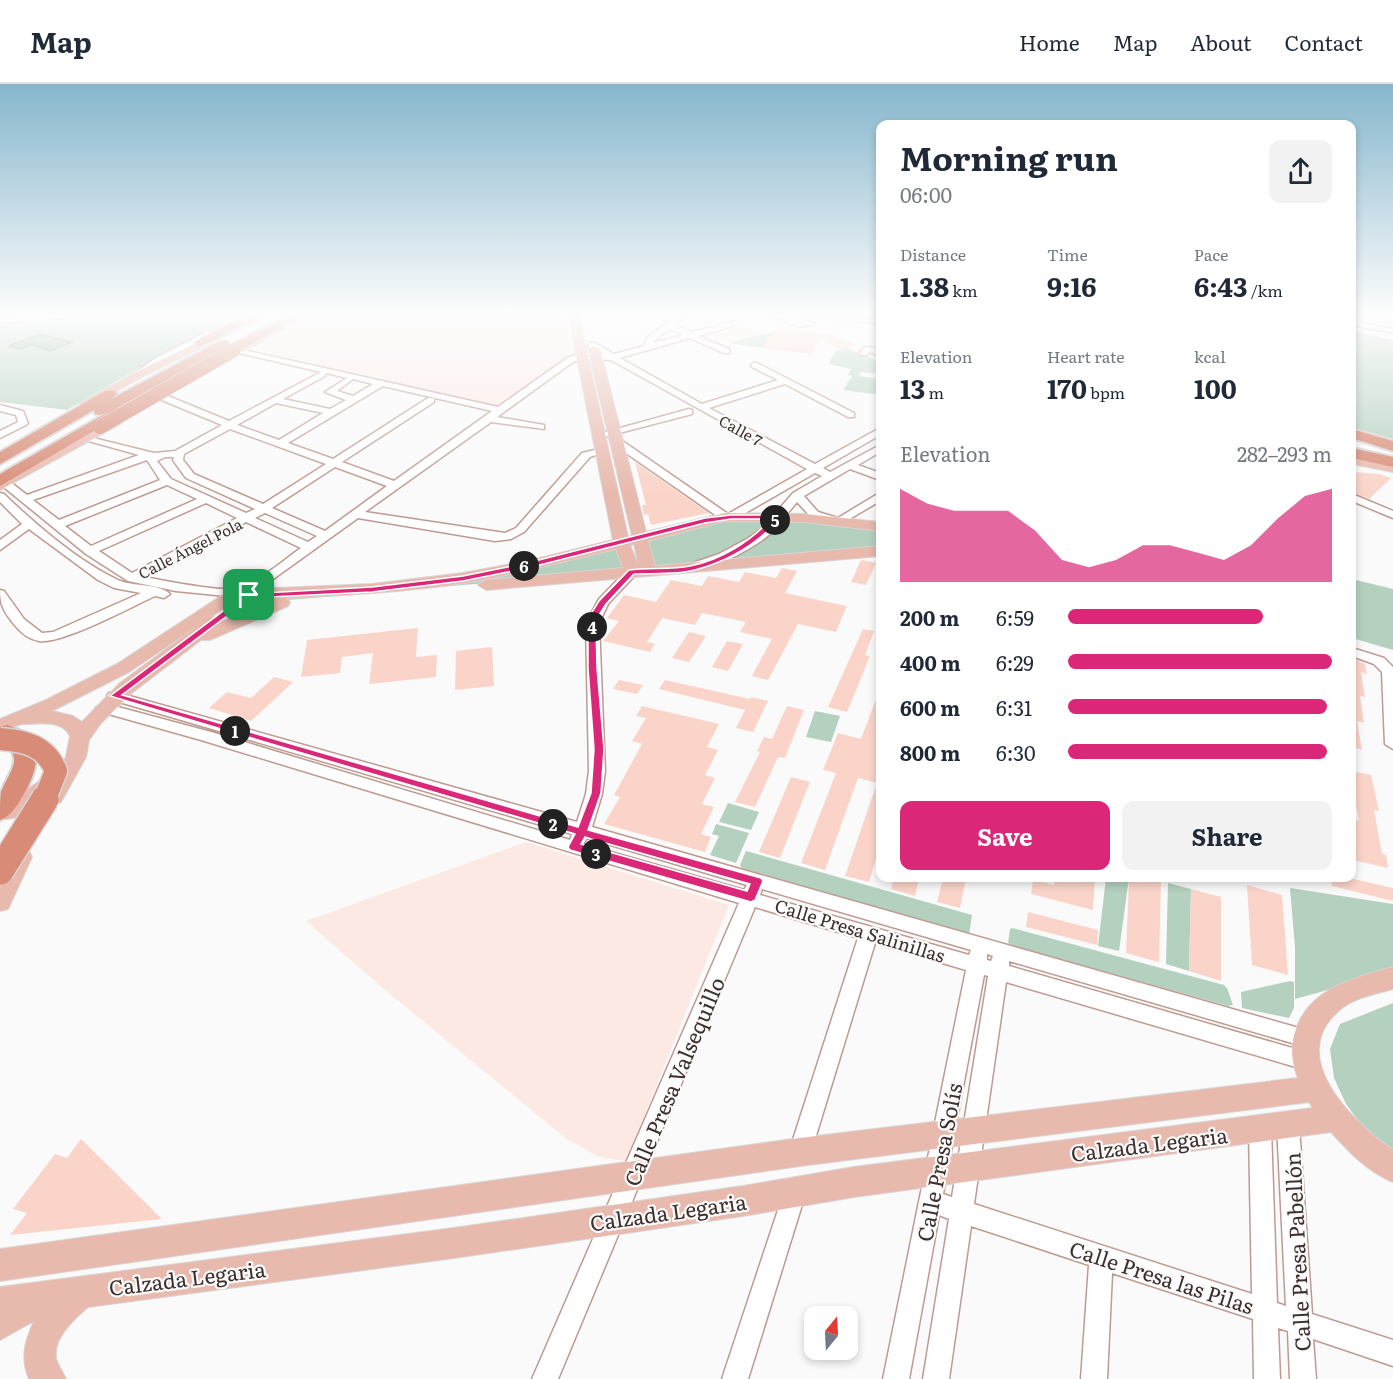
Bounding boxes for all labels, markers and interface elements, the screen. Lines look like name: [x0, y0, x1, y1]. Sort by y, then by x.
text: Map: [30, 20, 92, 62]
text: Home: [1019, 26, 1080, 57]
text: Map: [1113, 26, 1157, 57]
text: About: [1190, 26, 1252, 57]
text: Contact: [1285, 26, 1363, 57]
text: Morning run: [900, 132, 1118, 181]
button: share: [1269, 140, 1332, 203]
text: 06:00: [900, 179, 952, 209]
text: Distance: [900, 242, 966, 266]
text: Time: [1047, 242, 1088, 266]
text: Pace: [1194, 242, 1228, 266]
text: 1.38: [900, 266, 949, 305]
text: 9:16: [1047, 266, 1096, 305]
text: 6:43: [1194, 266, 1247, 305]
text: km: [949, 278, 978, 302]
text: /km: [1247, 278, 1283, 302]
text: Elevation: [900, 344, 972, 368]
text: Heart rate: [1047, 344, 1125, 368]
text: kcal: [1194, 344, 1226, 368]
text: 13: [900, 368, 925, 407]
text: 170: [1047, 368, 1087, 407]
text: 100: [1194, 368, 1237, 407]
text: m: [925, 380, 944, 404]
text: bpm: [1087, 380, 1125, 404]
street label: Calle 7: [715, 409, 767, 452]
text: Elevation: [900, 438, 990, 468]
text: 282–293 m: [1237, 438, 1332, 468]
pin: 5: [760, 505, 790, 535]
text: 5: [771, 508, 779, 532]
street label: Calle Ángel Pola: [134, 511, 247, 584]
pin: 6: [509, 551, 539, 581]
text: 6: [519, 554, 529, 578]
pin: [223, 569, 274, 620]
icon: arrive: [232, 578, 265, 611]
text: 200 m: [900, 602, 959, 632]
text: 6:59: [996, 602, 1034, 632]
pin: 4: [577, 612, 607, 642]
text: 4: [587, 615, 597, 639]
text: 400 m: [900, 647, 961, 677]
text: 6:29: [996, 647, 1034, 677]
text: 600 m: [900, 692, 960, 722]
text: 6:31: [996, 692, 1032, 722]
pin: 1: [220, 716, 250, 746]
text: 1: [232, 719, 238, 743]
text: 800 m: [900, 737, 960, 767]
text: 6:30: [996, 737, 1036, 767]
button: Save: [900, 801, 1110, 870]
button: Share: [1122, 801, 1332, 870]
pin: 2: [538, 809, 568, 839]
text: 2: [549, 812, 557, 836]
pin: 3: [581, 839, 611, 869]
text: 3: [592, 842, 600, 866]
street label: Calle Presa Salinillas: [772, 891, 948, 969]
street label: Calle Presa Valsequillo: [615, 972, 731, 1190]
street label: Calle Presa Solís: [907, 1080, 969, 1244]
street label: Calzada Legaria: [1069, 1118, 1230, 1168]
street label: Calle Presa Pabellón: [1275, 1152, 1317, 1352]
street label: Calzada Legaria: [588, 1185, 749, 1237]
street label: Calle Presa las Pilas: [1066, 1232, 1258, 1320]
street label: Calzada Legaria: [107, 1252, 268, 1302]
north arrow: [804, 1306, 858, 1360]
map controls: [804, 1306, 858, 1360]

